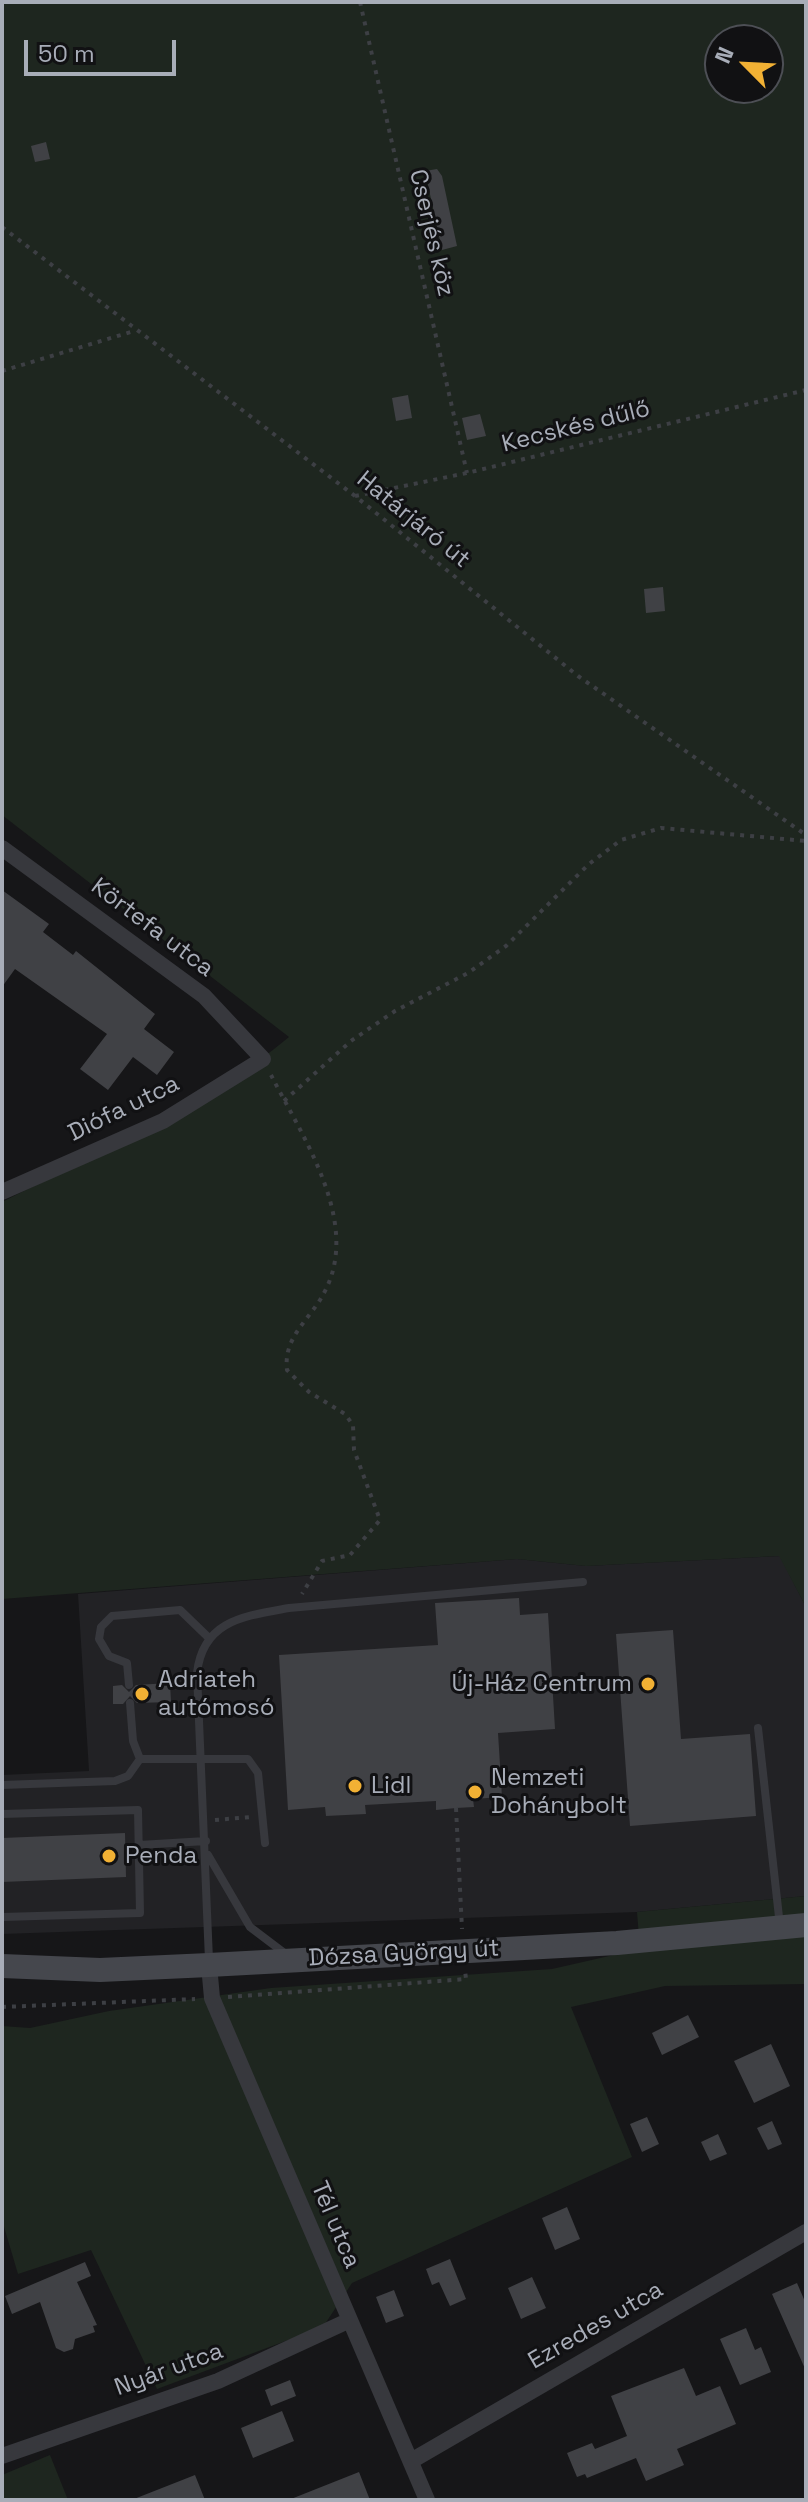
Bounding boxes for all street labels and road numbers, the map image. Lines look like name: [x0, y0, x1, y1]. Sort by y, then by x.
street label: Cserjés köz: [402, 167, 460, 299]
street label: Kecskés dűlő: [499, 395, 653, 459]
street label: Határjáró út: [350, 465, 476, 575]
street label: Körtefa utca: [85, 873, 219, 983]
street label: Diófa utca: [64, 1070, 184, 1148]
street label: Dózsa György út: [308, 1935, 500, 1973]
street label: Tél utca: [304, 2177, 366, 2273]
street label: Ezredes utca: [524, 2276, 668, 2376]
street label: Nyár utca: [111, 2337, 227, 2403]

